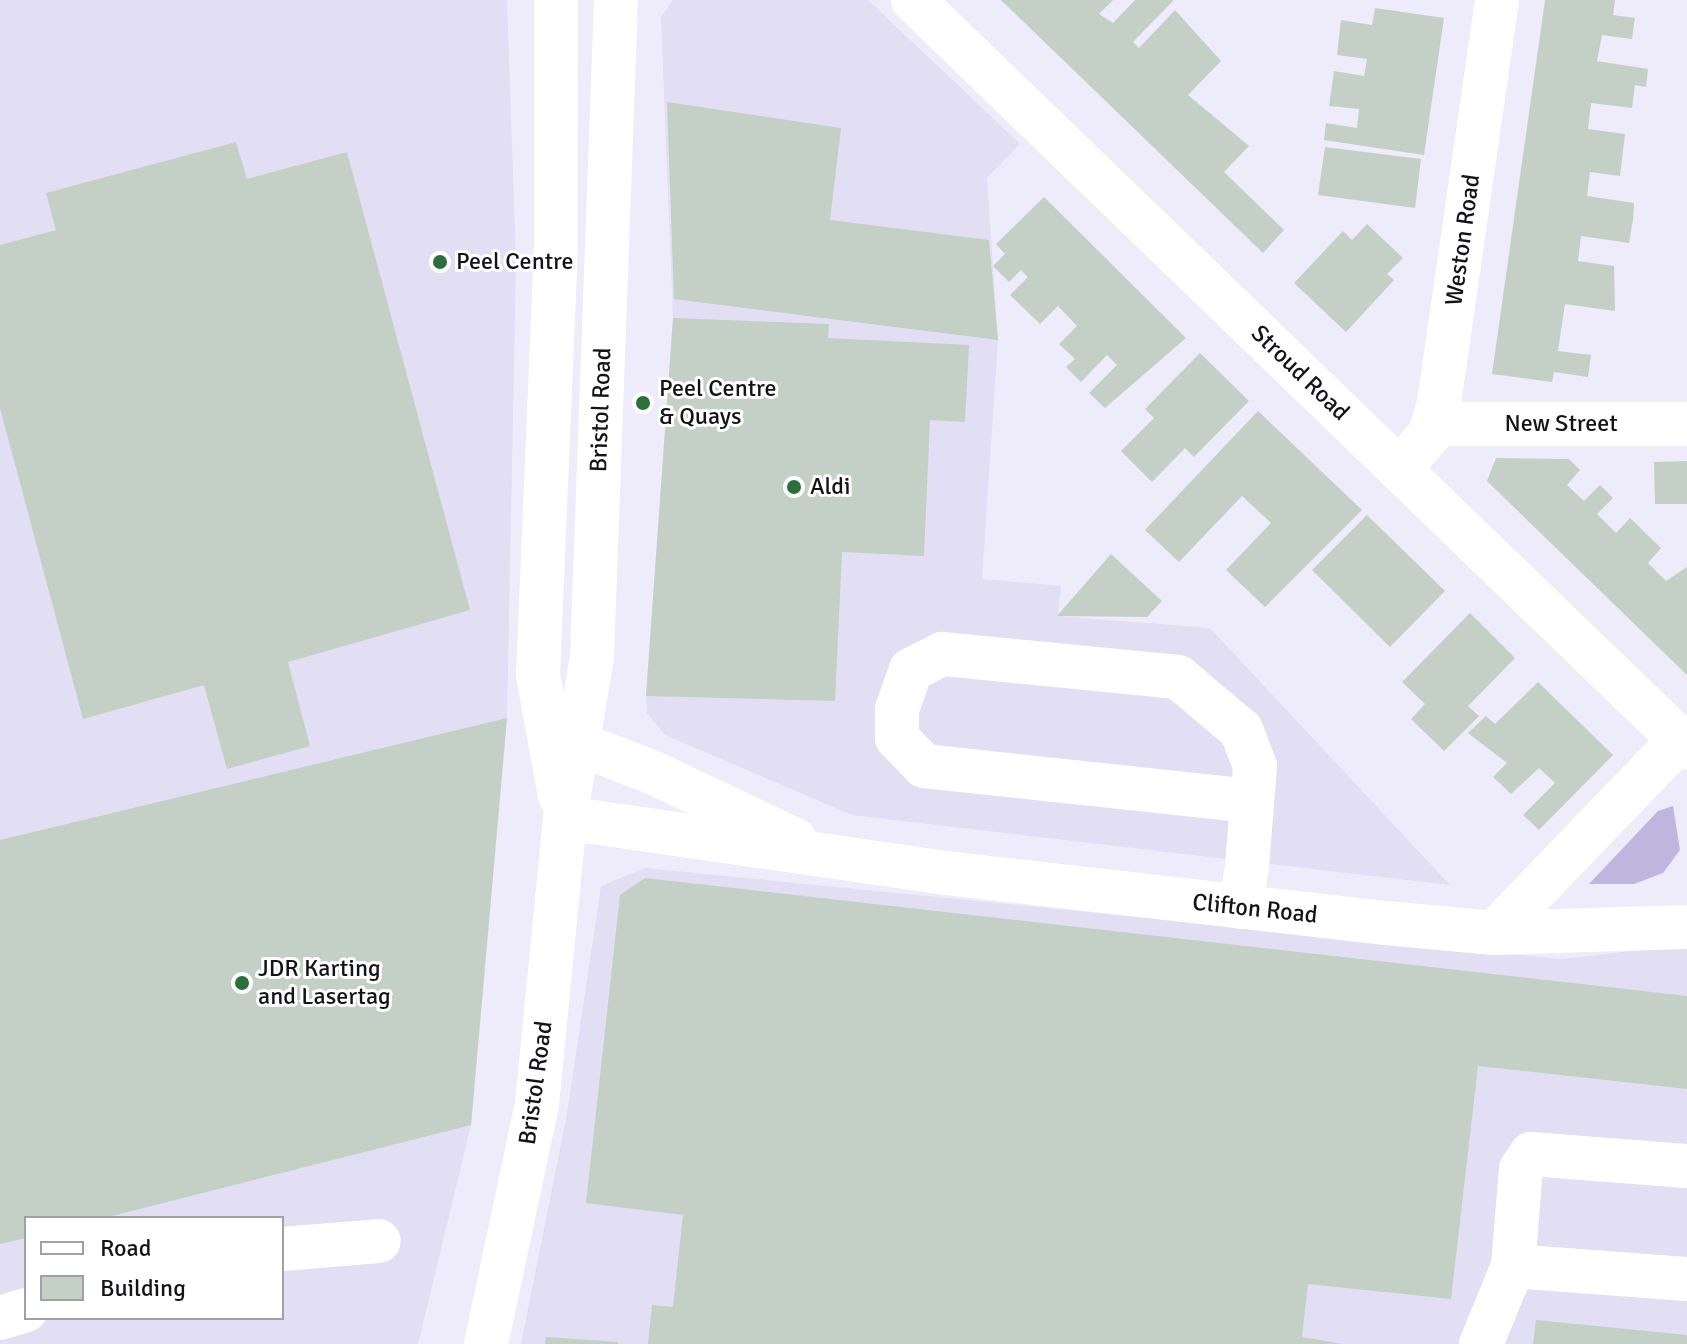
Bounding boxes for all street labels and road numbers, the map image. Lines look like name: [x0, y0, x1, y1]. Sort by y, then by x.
street label: Weston Road: [1440, 172, 1486, 308]
street label: Stroud Road: [1245, 319, 1355, 427]
street label: Bristol Road: [584, 347, 618, 473]
street label: New Street: [1504, 410, 1618, 438]
street label: Clifton Road: [1191, 888, 1319, 930]
street label: Bristol Road: [513, 1019, 559, 1147]

